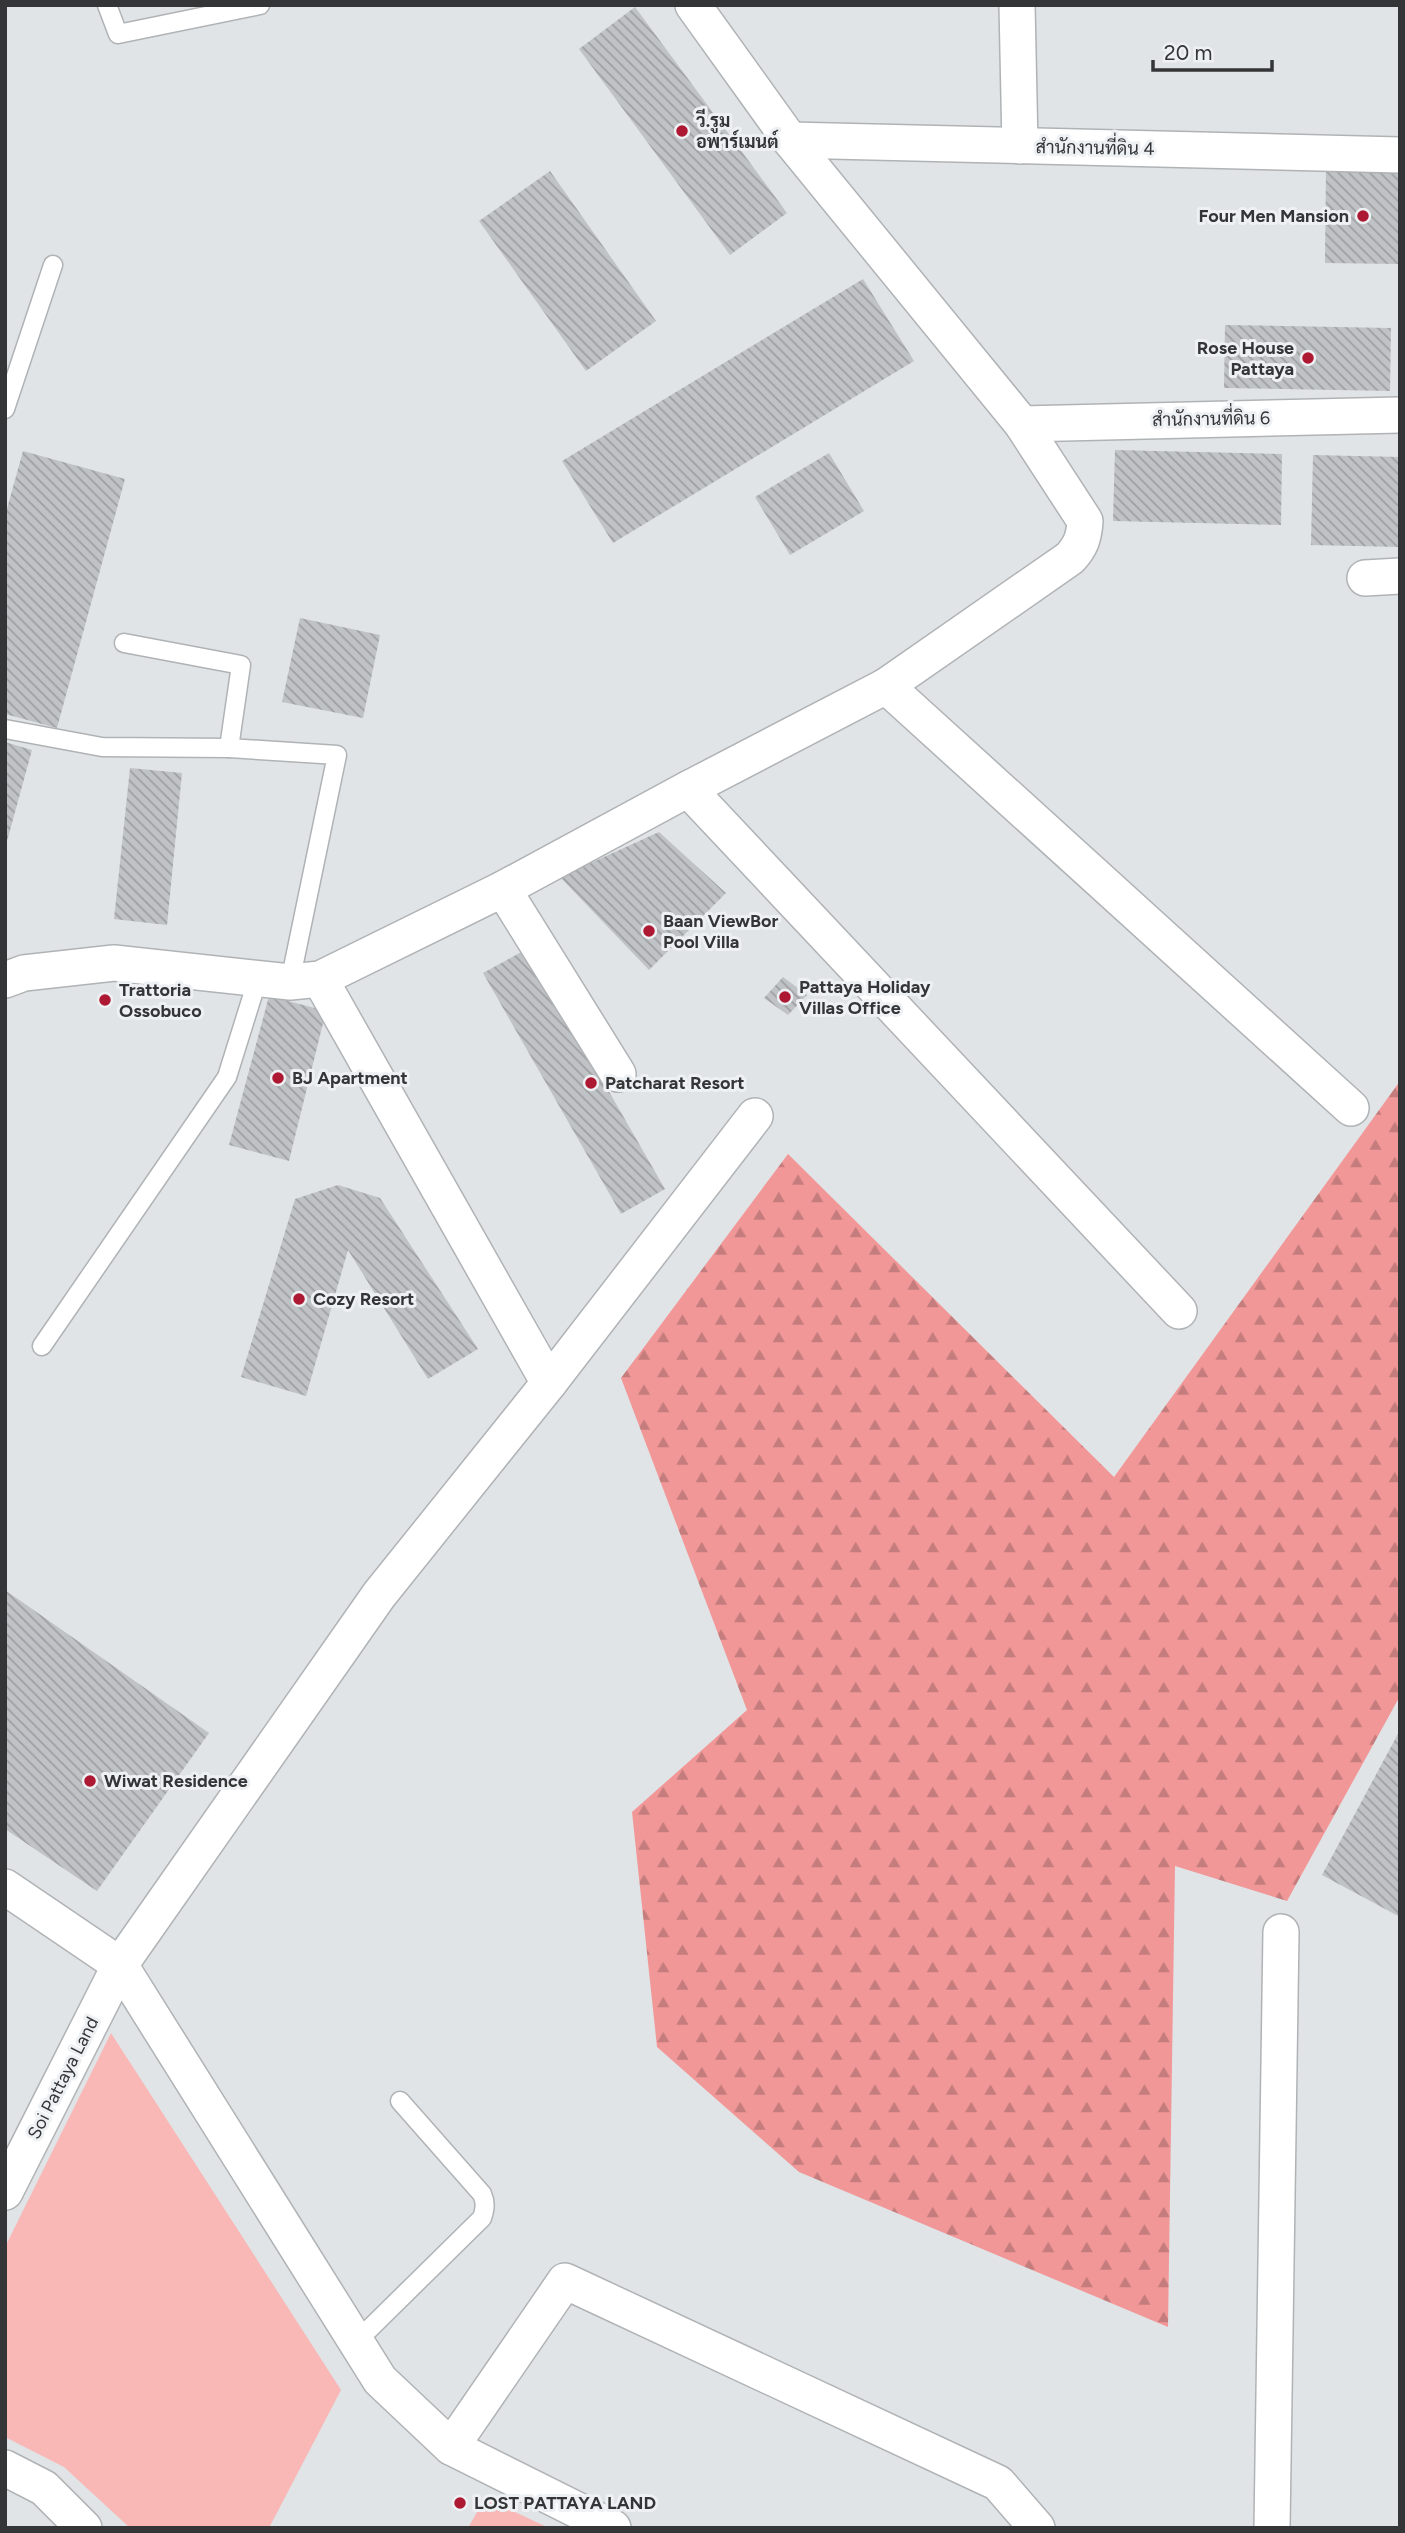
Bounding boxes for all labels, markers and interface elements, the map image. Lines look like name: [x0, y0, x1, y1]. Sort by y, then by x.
scale bar: [1153, 28, 1272, 72]
text: 20 m: [1164, 40, 1212, 65]
place label: วี.รูม อพาร์เมนต์: [696, 108, 779, 153]
marker: วี.รูม อพาร์เมนต์: [674, 123, 690, 139]
street label: สำนักงานที่ดิน 4: [1035, 131, 1155, 160]
place label: Four Men Mansion: [1198, 205, 1349, 227]
marker: Four Men Mansion: [1355, 208, 1371, 224]
place label: Rose House Pattaya: [1197, 337, 1294, 380]
marker: Rose House Pattaya: [1300, 350, 1316, 366]
street label: สำนักงานที่ดิน 6: [1152, 402, 1270, 431]
place label: Baan ViewBor Pool Villa: [663, 910, 779, 953]
marker: Baan ViewBor Pool Villa: [641, 923, 657, 939]
place label: Pattaya Holiday Villas Office: [799, 976, 931, 1019]
place label: Trattoria Ossobuco: [119, 979, 202, 1022]
marker: Pattaya Holiday Villas Office: [777, 989, 793, 1005]
marker: Trattoria Ossobuco: [97, 992, 113, 1008]
place label: BJ Apartment: [292, 1067, 408, 1089]
marker: BJ Apartment: [270, 1070, 286, 1086]
place label: Patcharat Resort: [605, 1072, 744, 1094]
marker: Patcharat Resort: [583, 1075, 599, 1091]
place label: Cozy Resort: [313, 1288, 414, 1310]
marker: Cozy Resort: [291, 1291, 307, 1307]
place label: Wiwat Residence: [104, 1770, 248, 1792]
marker: Wiwat Residence: [82, 1773, 98, 1789]
street label: Soi Pattaya Land: [23, 2013, 103, 2143]
place label: LOST PATTAYA LAND: [474, 2492, 656, 2514]
marker: LOST PATTAYA LAND: [452, 2495, 468, 2511]

